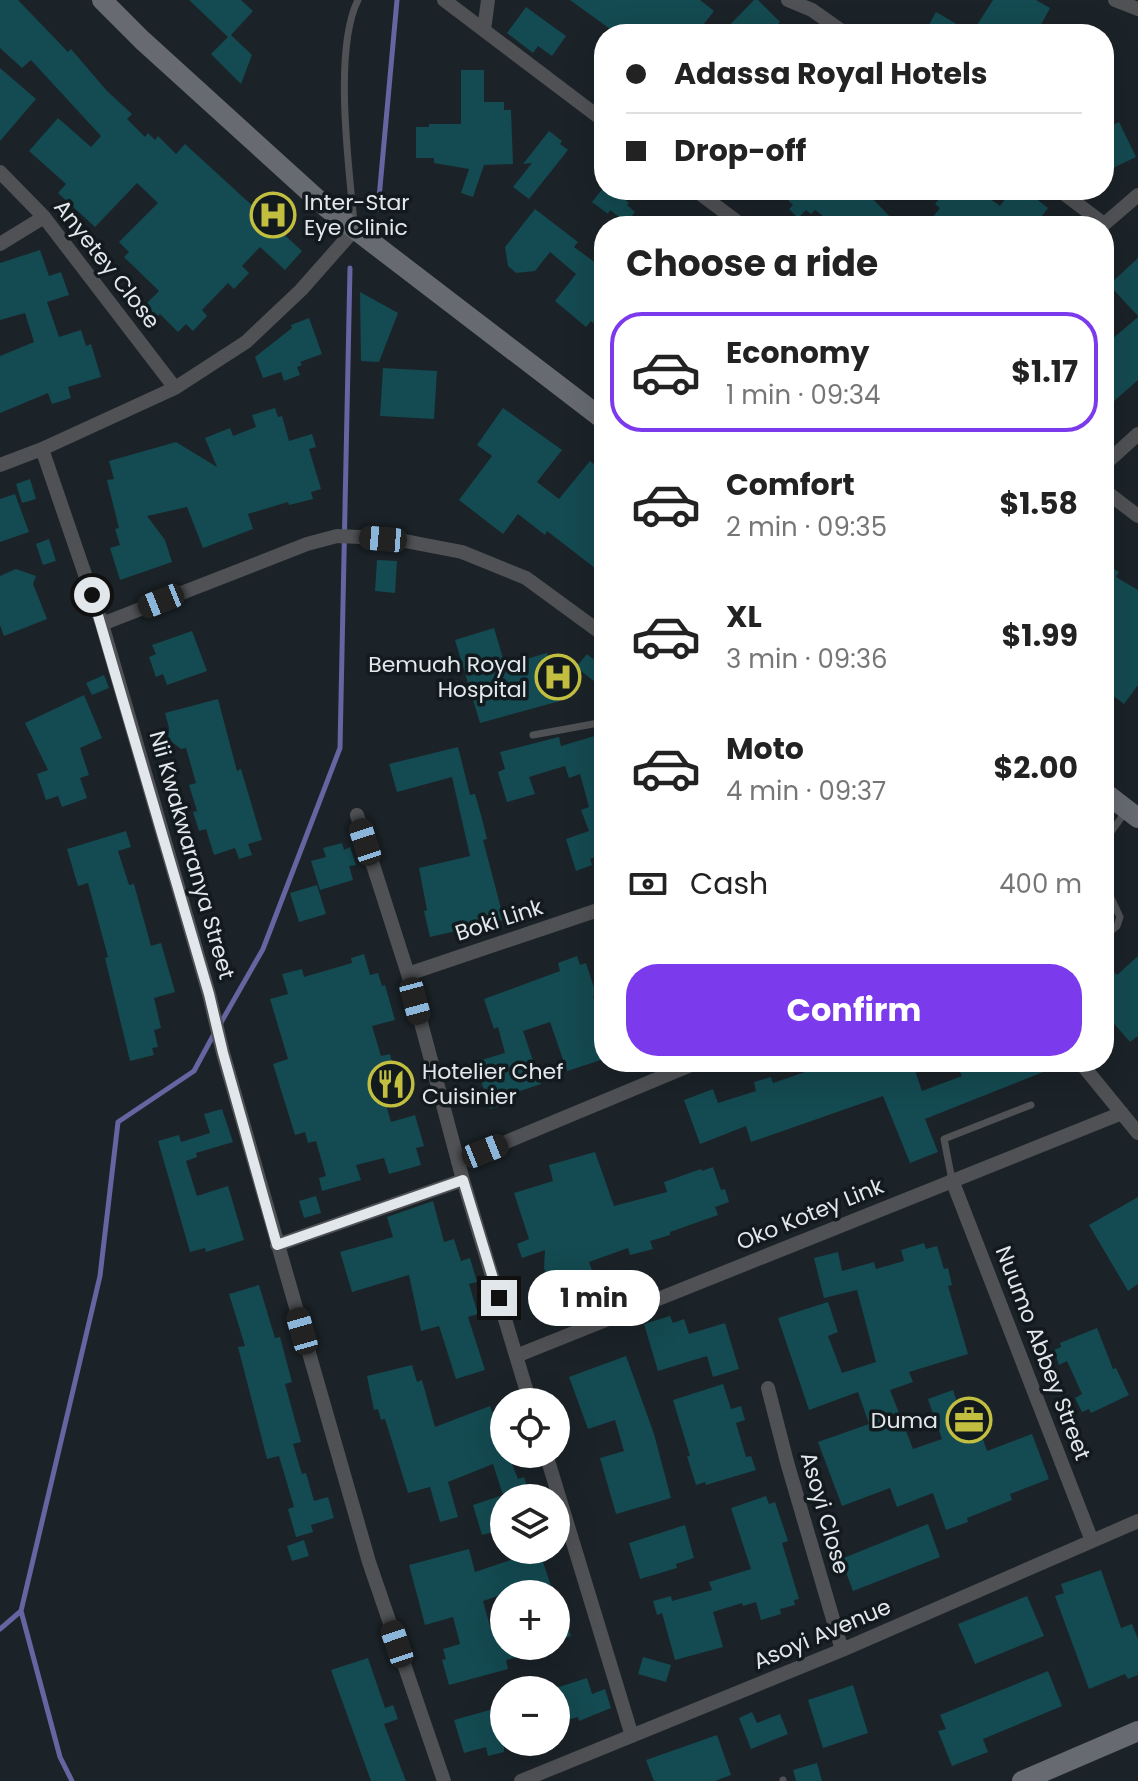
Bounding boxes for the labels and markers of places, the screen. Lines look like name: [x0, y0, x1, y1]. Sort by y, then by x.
place label: Inter-Star Eye Clinic: [304, 187, 409, 243]
hospital icon: Inter-Star Eye Clinic: [249, 191, 297, 239]
place label: Bemuah Royal Hospital: [368, 649, 527, 705]
hospital icon: Bemuah Royal Hospital: [534, 653, 582, 701]
place label: Hotelier Chef Cuisinier: [422, 1056, 563, 1112]
restaurant icon: Hotelier Chef Cuisinier: [367, 1060, 415, 1108]
office icon: Duma: [945, 1396, 993, 1444]
place label: Duma: [871, 1405, 938, 1436]

